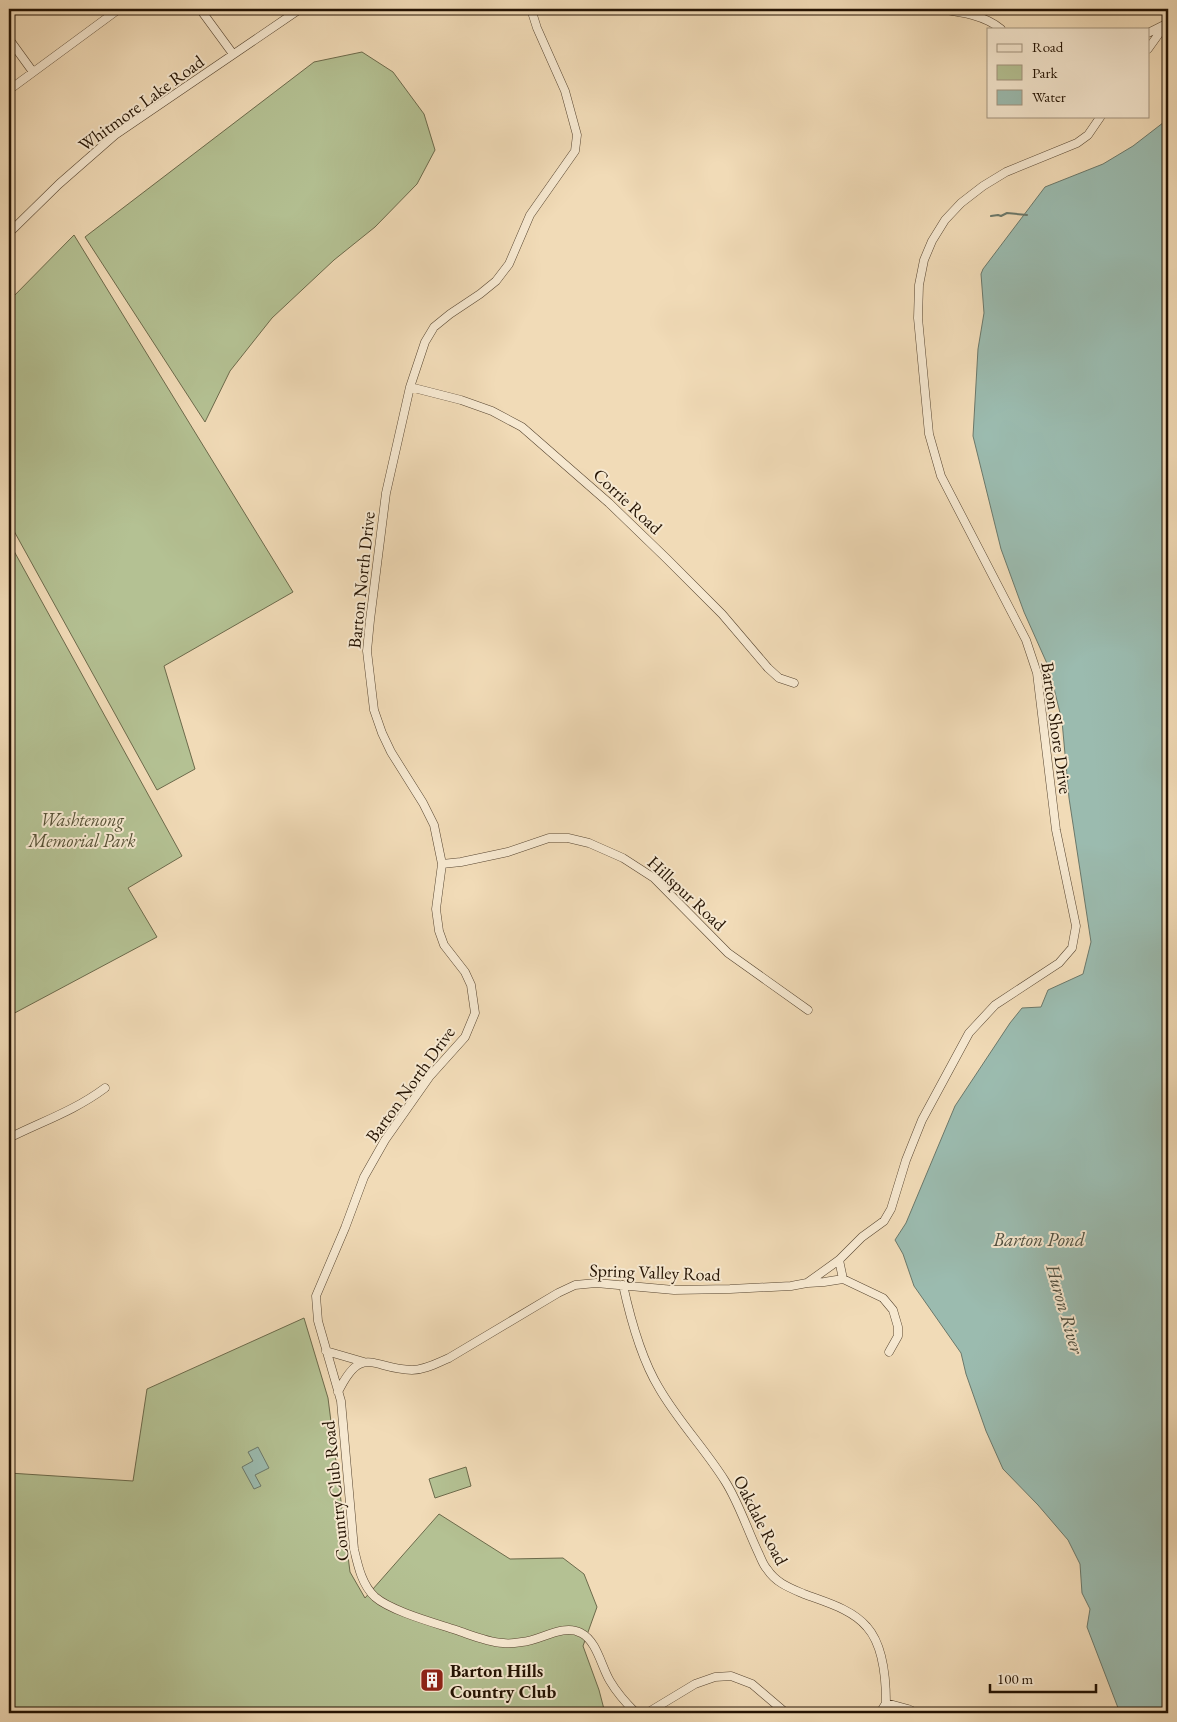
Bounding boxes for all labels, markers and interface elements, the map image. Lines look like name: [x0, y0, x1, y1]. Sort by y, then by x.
legend: [987, 28, 1150, 118]
text: Road: [1032, 37, 1064, 56]
street label: Whitmore Lake Road: [74, 49, 209, 156]
text: Park: [1032, 63, 1059, 82]
text: Water: [1032, 87, 1066, 106]
street label: Corrie Road: [589, 463, 668, 539]
street label: Barton North Drive: [342, 510, 380, 650]
street label: Barton Shore Drive: [1036, 661, 1078, 795]
park label: Washtenong Memorial Park: [27, 808, 136, 852]
street label: Hillspur Road: [643, 851, 732, 936]
street label: Barton North Drive: [360, 1022, 460, 1146]
water label: Barton Pond: [992, 1227, 1085, 1252]
street label: Spring Valley Road: [589, 1258, 722, 1286]
water label: Huron River: [1040, 1260, 1090, 1357]
street label: Country Club Road: [316, 1419, 354, 1562]
street label: Oakdale Road: [728, 1471, 794, 1570]
place label: Barton Hills Country Club: [450, 1659, 556, 1703]
scale bar: [990, 1662, 1096, 1694]
building icon: Barton Hills Country Club: [419, 1667, 445, 1693]
text: 100 m: [997, 1669, 1034, 1688]

